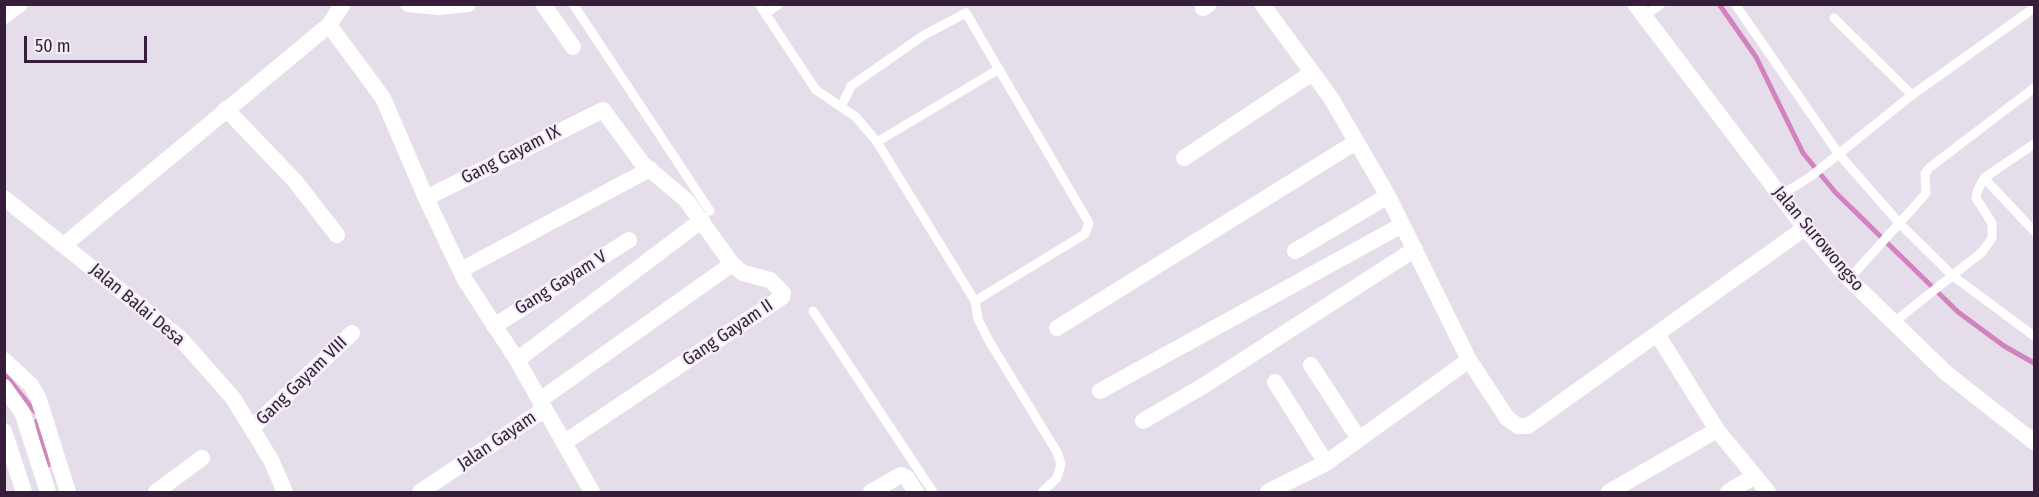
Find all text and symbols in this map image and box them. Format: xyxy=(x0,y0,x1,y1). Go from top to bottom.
scale bar xyxy=(27,24,150,62)
text: 50 m xyxy=(35,35,71,57)
street label: Gang Gayam IX xyxy=(458,121,564,189)
street label: Jalan Surowongso xyxy=(1768,182,1868,296)
street label: Gang Gayam V xyxy=(511,246,611,320)
street label: Jalan Balai Desa xyxy=(85,259,189,351)
street label: Gang Gayam II xyxy=(679,295,777,371)
street label: Gang Gayam VIII xyxy=(252,332,352,430)
street label: Jalan Gayam xyxy=(454,407,540,475)

